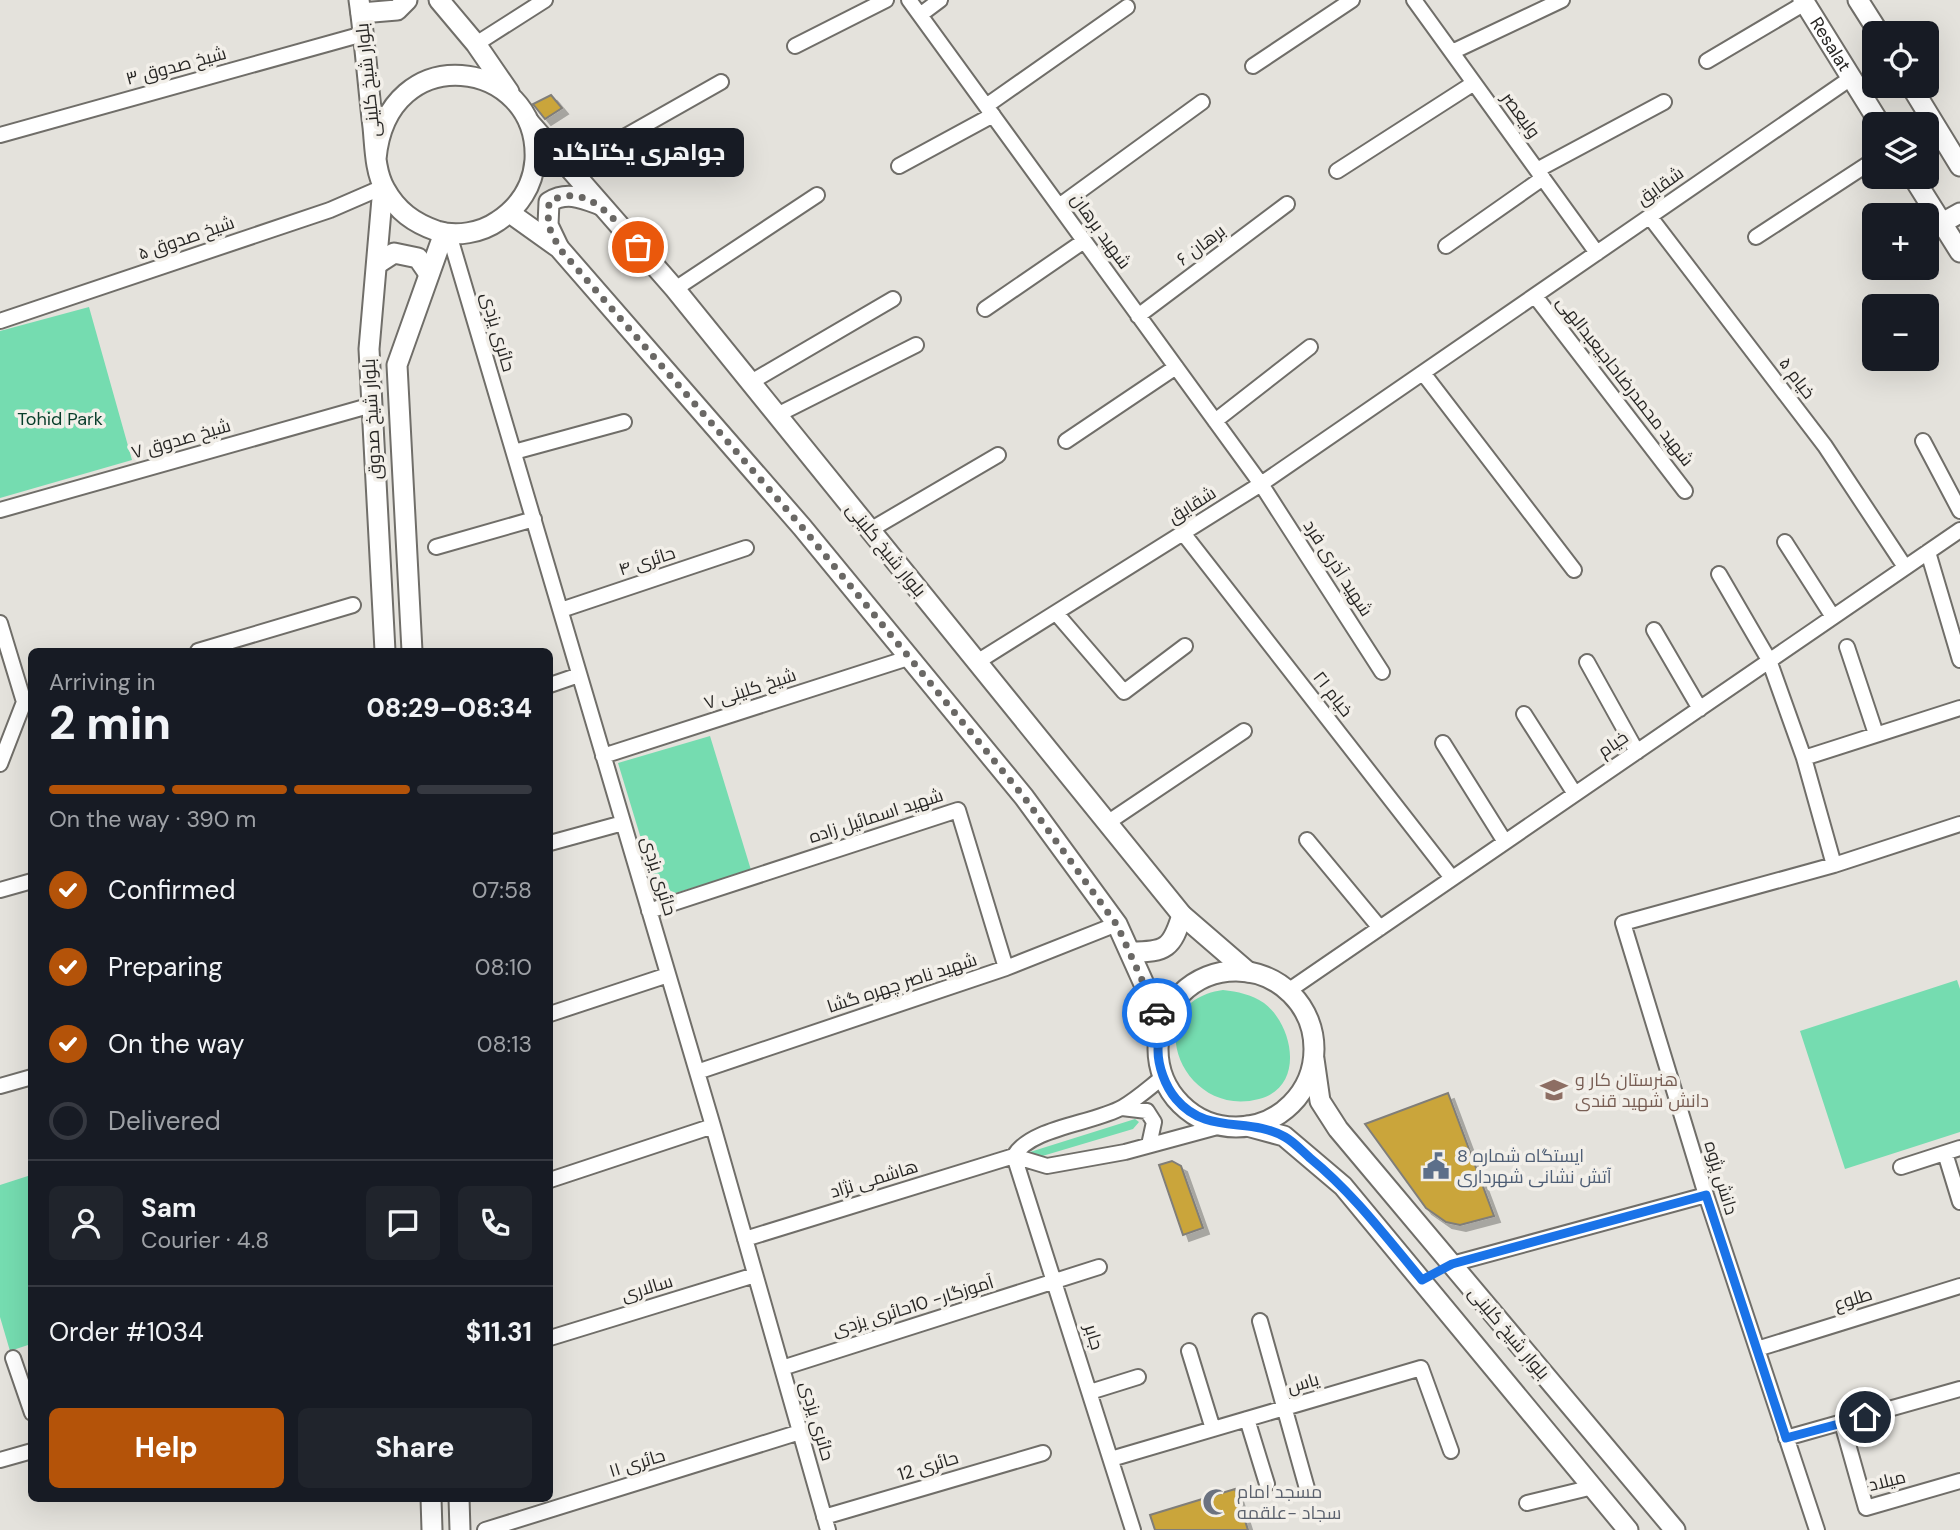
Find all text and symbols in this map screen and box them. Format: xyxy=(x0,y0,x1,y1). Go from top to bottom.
street label: Resalat xyxy=(1804,12,1856,76)
map controls xyxy=(1862,21,1939,371)
button: locate xyxy=(1862,21,1939,98)
street label: بلوار شیخ کلینی xyxy=(350,22,386,138)
street label: شیخ صدوق ۳ xyxy=(123,41,229,91)
street label: ولیعصر xyxy=(1496,86,1546,143)
button: layers xyxy=(1862,112,1939,189)
callout: جواهری یکتاگلد xyxy=(533,128,743,177)
text: جواهری یکتاگلد xyxy=(552,137,726,167)
street label: شقایق xyxy=(1632,161,1688,211)
street label: شهید برهان xyxy=(1065,188,1137,274)
button: + xyxy=(1862,203,1939,280)
street label: شیخ صدوق ۵ xyxy=(135,210,237,266)
pin xyxy=(608,217,668,277)
street label: برهان ۶ xyxy=(1172,219,1230,271)
icon: bag xyxy=(619,228,657,266)
street label: حائری یزدی xyxy=(475,290,521,374)
street label: شهید محمدرضاحاجیعبدالهی xyxy=(1551,291,1699,471)
button: − xyxy=(1862,294,1939,371)
street label: خیام ۵ xyxy=(1773,352,1821,404)
street label: بلوار شیخ صدوق xyxy=(357,358,387,480)
park label: Tohid Park xyxy=(17,407,103,431)
street label: شیخ صدوق ۷ xyxy=(129,413,233,465)
street label: شقایق xyxy=(1163,481,1221,529)
street label: بلوار شیخ کلینی xyxy=(841,498,931,602)
street label: شهید آذری فرد xyxy=(1298,515,1378,621)
street label: حائری ۴ xyxy=(616,541,678,581)
street label: شیخ کلینی ۷ xyxy=(701,663,799,715)
street label: خیام ۲۱ xyxy=(1308,666,1358,722)
text: Arriving in xyxy=(49,667,155,697)
text: 08:29–08:34 xyxy=(366,691,532,725)
text: 2 min xyxy=(49,693,171,753)
street label: خیام xyxy=(1593,725,1633,763)
street label: شهید اسمائیل زاده xyxy=(806,783,946,849)
text: On the way · 390 m xyxy=(49,804,256,834)
street label: حائری یزدی xyxy=(636,834,682,918)
icon: check xyxy=(49,871,87,909)
text: Confirmed xyxy=(108,873,235,907)
text: 07:58 xyxy=(472,875,532,905)
street label: شهید ناصر چهره گشا xyxy=(824,947,980,1019)
icon: check xyxy=(49,948,87,986)
text: Preparing xyxy=(108,950,223,984)
text: 08:10 xyxy=(475,952,532,982)
courier xyxy=(1122,978,1192,1048)
icon: car xyxy=(1138,994,1176,1032)
icon: check xyxy=(49,1025,87,1063)
text: On the way xyxy=(108,1027,244,1061)
text: 08:13 xyxy=(477,1029,532,1059)
place label: هنرستان کار و دانش شهید قندی xyxy=(1575,1068,1709,1113)
school or university icon: هنرستان کار و دانش شهید قندی xyxy=(1539,1075,1569,1105)
text: Delivered xyxy=(108,1104,221,1138)
street label: دانش پژوه xyxy=(1698,1138,1744,1218)
place label: ایستگاه شماره 8 آتش نشانی شهرداری xyxy=(1457,1144,1612,1189)
public building icon: ایستگاه شماره 8 آتش نشانی شهرداری xyxy=(1421,1151,1451,1181)
street label: هاشمی نژاد xyxy=(827,1154,921,1204)
button: person xyxy=(49,1186,123,1260)
button: chat xyxy=(366,1186,440,1260)
button: phone xyxy=(458,1186,532,1260)
text: Sam xyxy=(141,1191,196,1225)
text: Courier · 4.8 xyxy=(141,1225,269,1255)
street label: سالاری xyxy=(618,1269,676,1307)
street label: آموزگار- 10حائری یزدی xyxy=(829,1270,997,1342)
street label: بلوار شیخ کلینی xyxy=(1463,1281,1555,1385)
street label: طلوع xyxy=(1831,1282,1875,1316)
text: Order #1034 xyxy=(49,1315,204,1349)
text: $11.31 xyxy=(466,1315,532,1349)
street label: جابر xyxy=(1079,1320,1109,1353)
street label: یاس xyxy=(1284,1367,1322,1399)
street label: حائری یزدی xyxy=(794,1379,840,1463)
pin xyxy=(1835,1387,1895,1447)
icon: home xyxy=(1846,1398,1884,1436)
button: Help xyxy=(49,1408,284,1488)
button: Share xyxy=(298,1408,532,1488)
street label: حائری ۱۱ xyxy=(606,1443,668,1483)
street label: حائری 12 xyxy=(895,1445,961,1487)
street label: میلاد xyxy=(1866,1465,1908,1497)
place label: مسجد امام سجاد -علقمه xyxy=(1237,1480,1342,1525)
mosque icon: مسجد امام سجاد -علقمه xyxy=(1201,1487,1231,1517)

